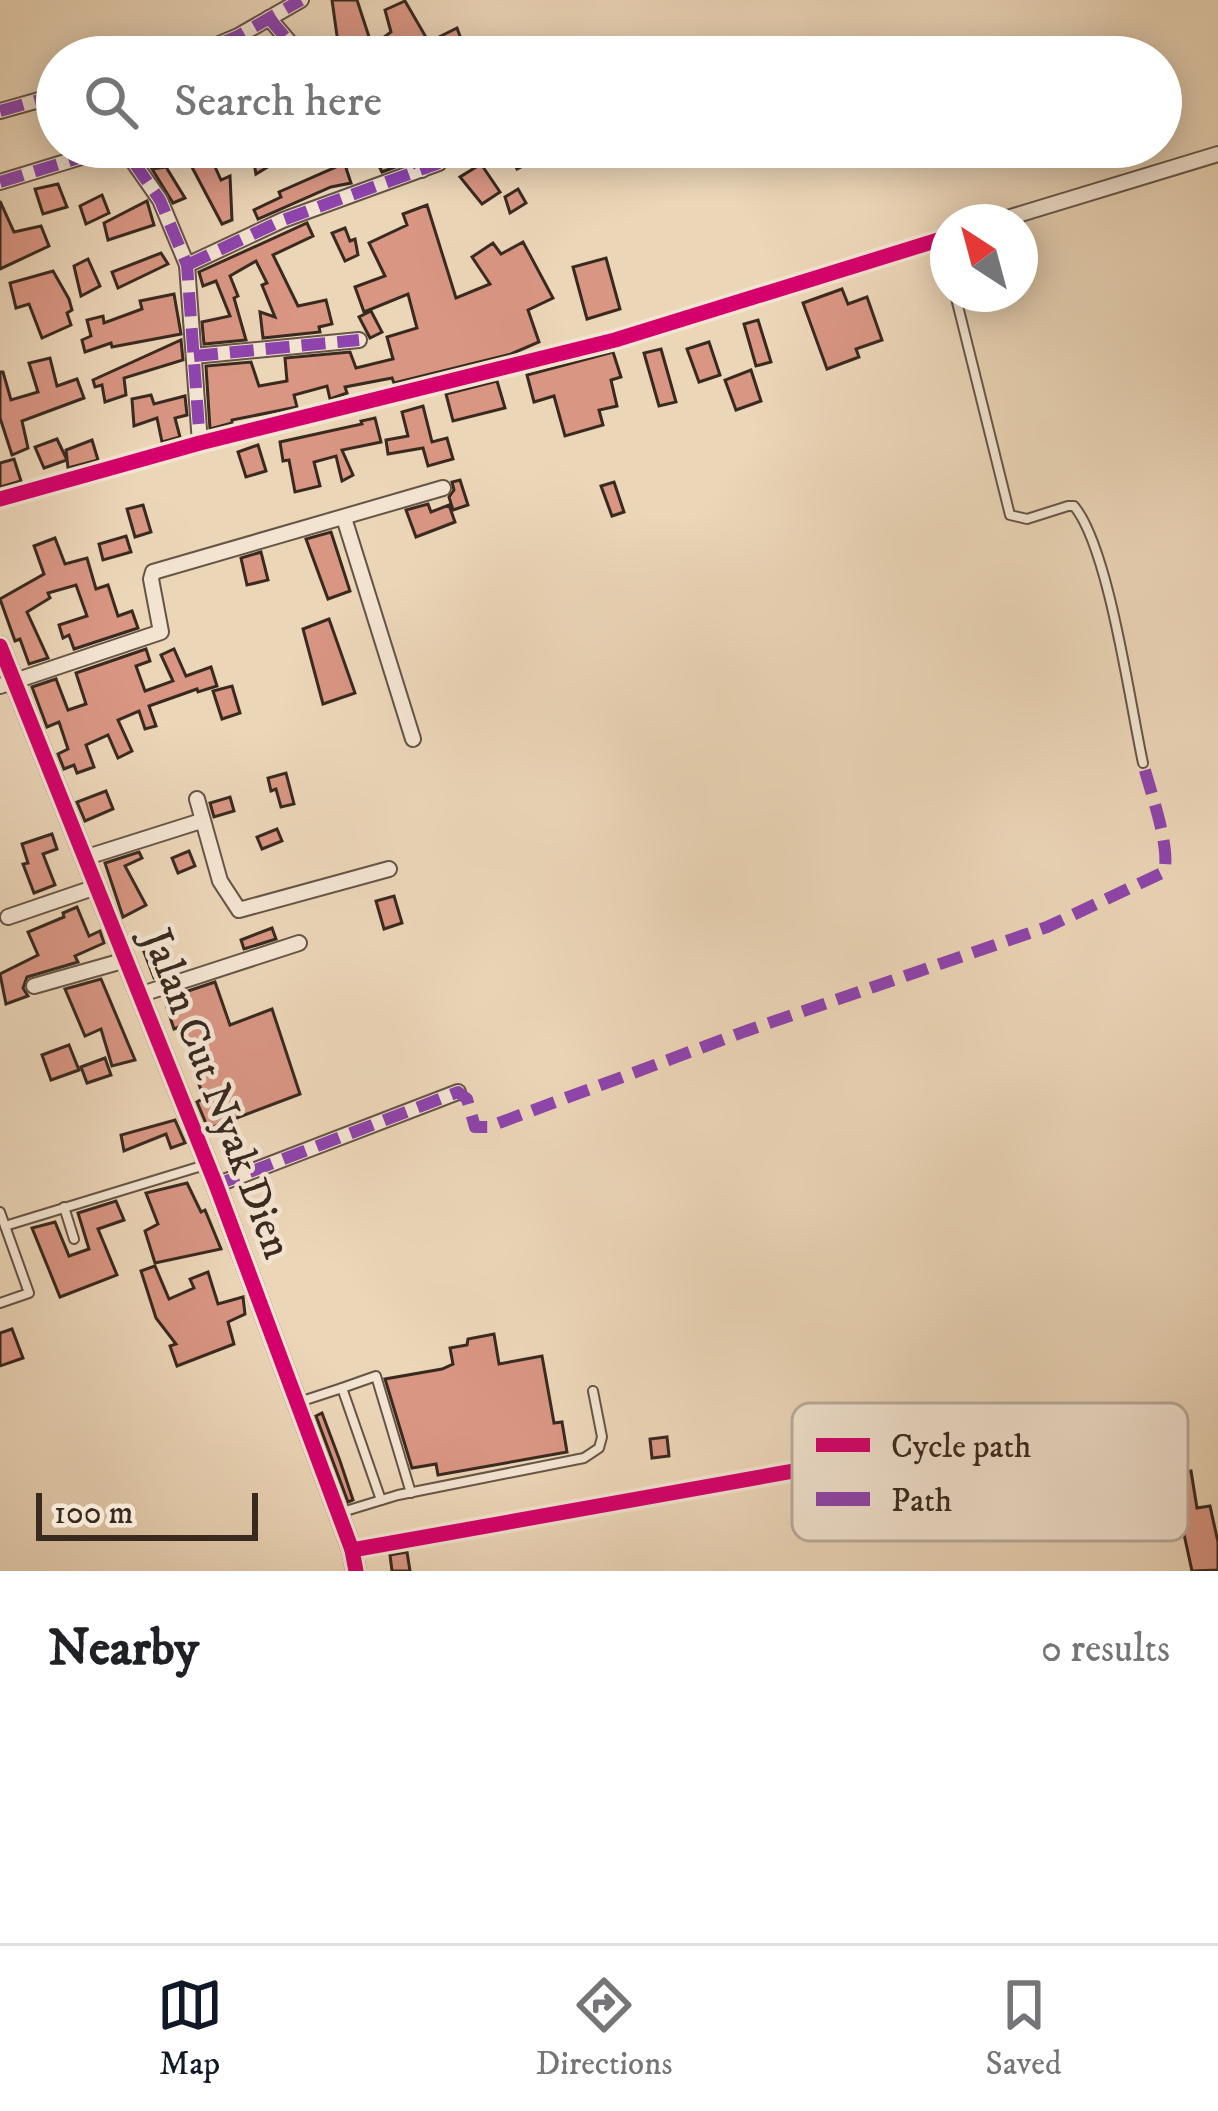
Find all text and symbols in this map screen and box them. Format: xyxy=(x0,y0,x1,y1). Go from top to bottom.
search box xyxy=(36,36,1182,168)
icon: search xyxy=(78,69,144,135)
text: Search here xyxy=(174,74,382,130)
north arrow xyxy=(930,204,1038,312)
street label: Jalan Cut Nyak Dien xyxy=(128,918,303,1266)
legend xyxy=(792,1403,1188,1541)
text: Cycle path xyxy=(891,1427,1031,1468)
text: Path xyxy=(891,1481,952,1522)
scale bar xyxy=(36,1487,258,1540)
text: 100 m xyxy=(54,1493,133,1534)
text: Nearby xyxy=(48,1617,199,1681)
text: 0 results xyxy=(1041,1625,1170,1674)
tab: Map xyxy=(157,1972,223,2085)
tab: Directions xyxy=(536,1972,672,2085)
tab: Saved xyxy=(986,1972,1061,2085)

